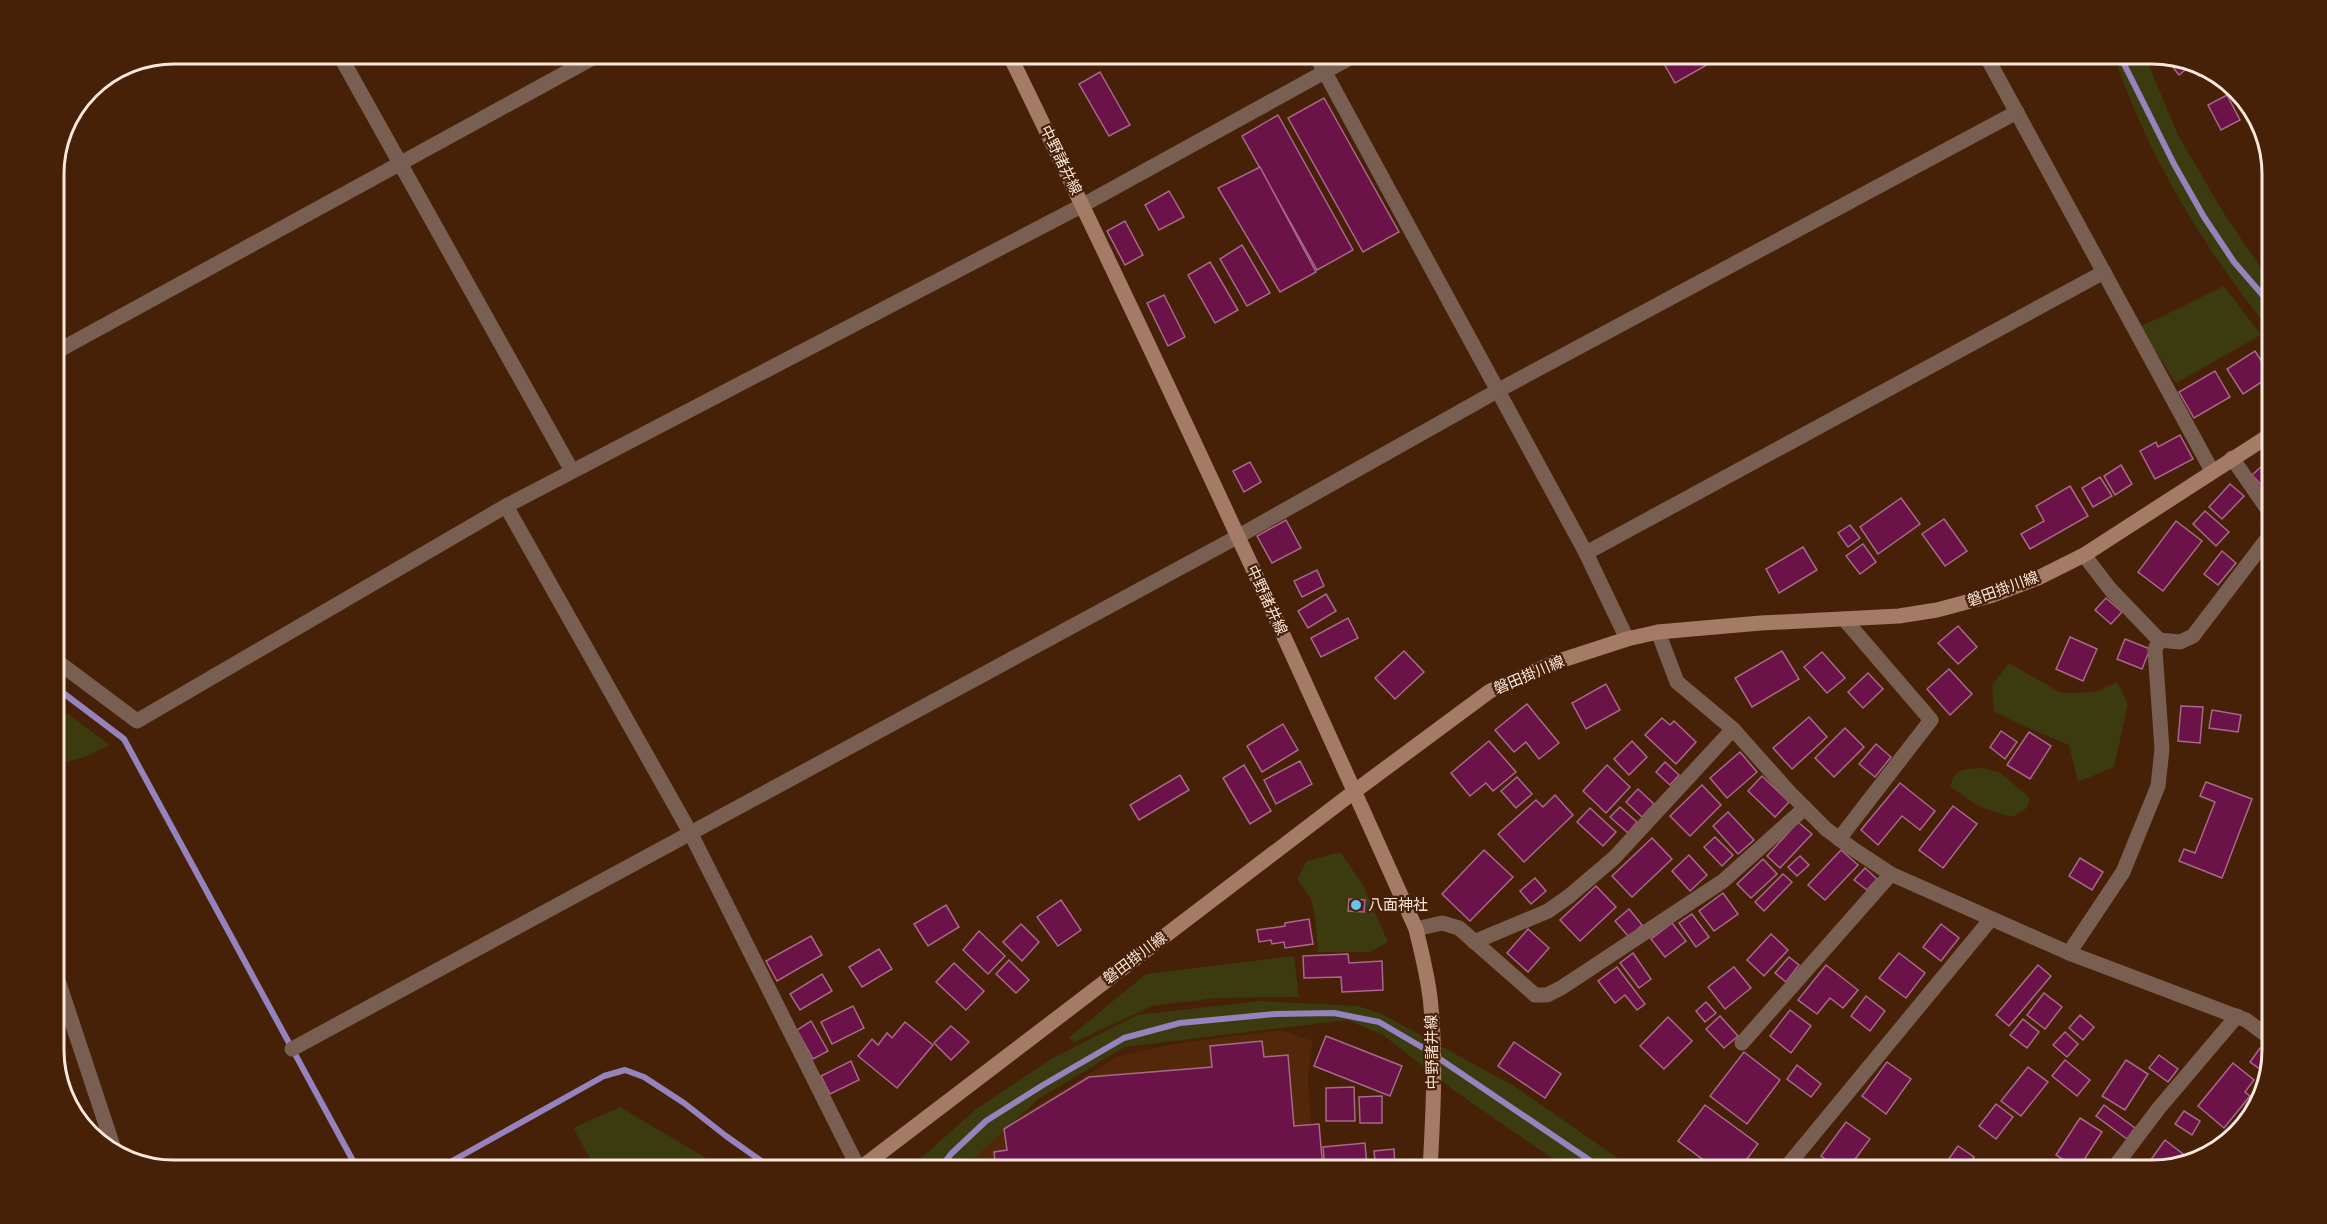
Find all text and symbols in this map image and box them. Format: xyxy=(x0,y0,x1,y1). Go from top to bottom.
street label: 中野諸井線 xyxy=(1036,121,1087,198)
street label: 中野諸井線 xyxy=(1243,561,1293,638)
street label: 磐田掛川線 xyxy=(1964,566,2041,610)
street label: 磐田掛川線 xyxy=(1490,650,1567,698)
place label: 八面神社 xyxy=(1368,894,1428,914)
marker: 八面神社 xyxy=(1349,898,1363,912)
street label: 磐田掛川線 xyxy=(1098,927,1170,988)
street label: 中野諸井線 xyxy=(1420,1014,1442,1090)

